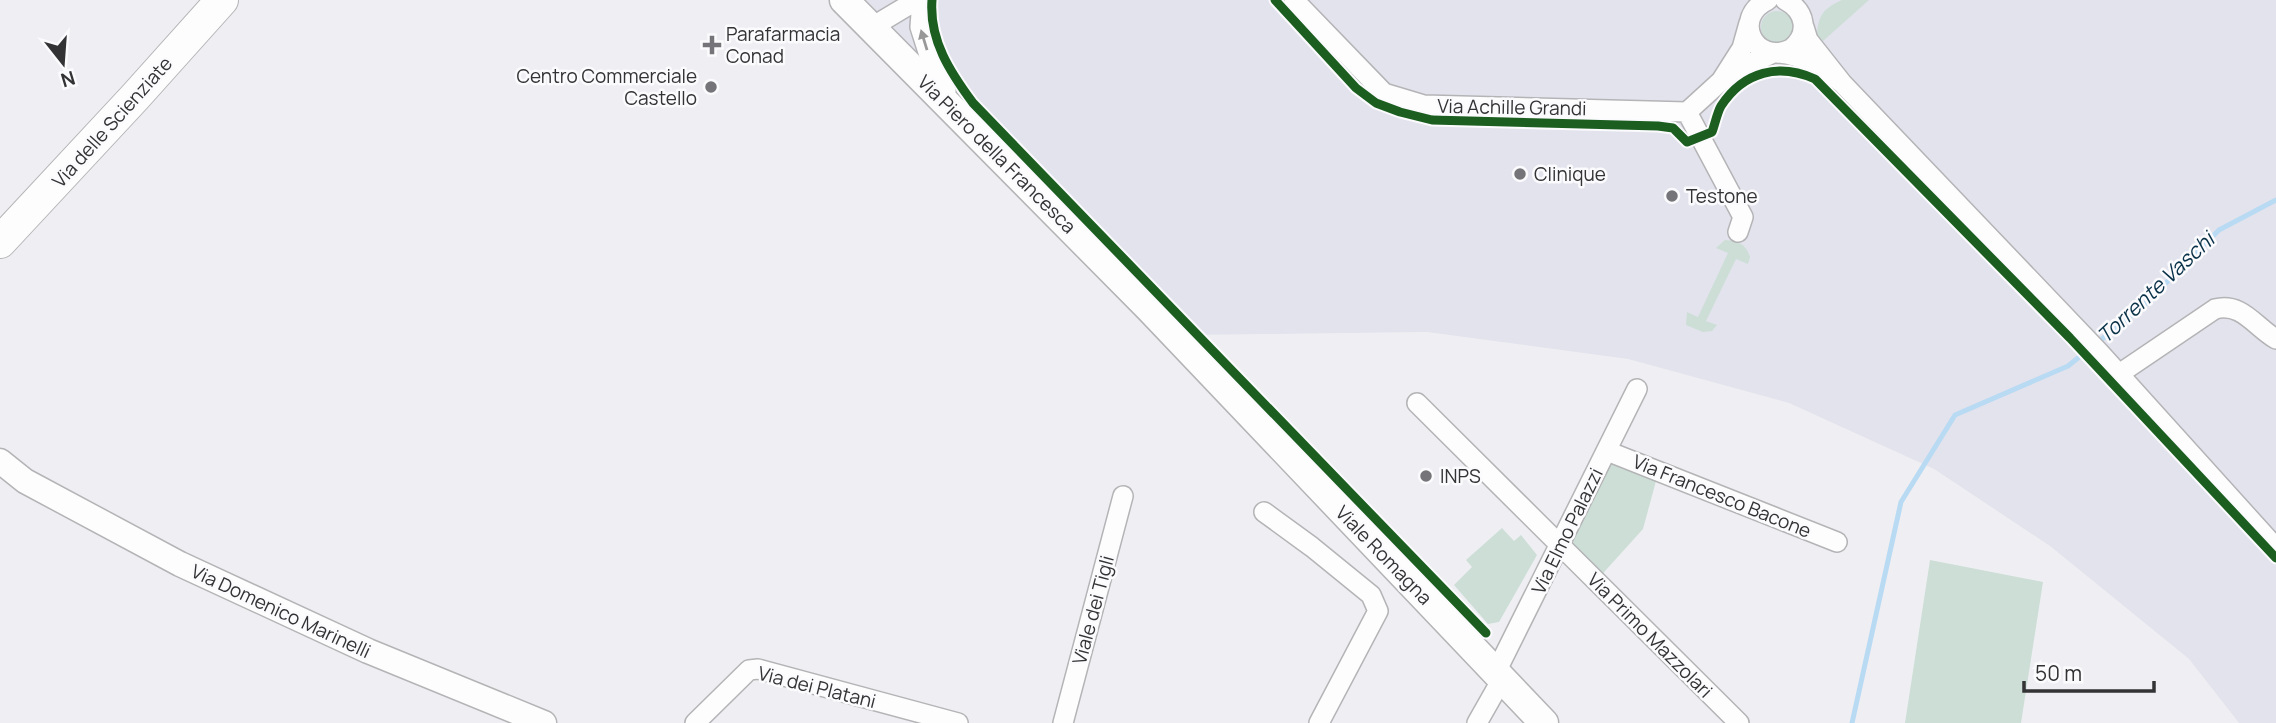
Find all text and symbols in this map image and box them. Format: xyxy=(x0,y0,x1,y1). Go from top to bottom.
place label: Parafarmacia Conad xyxy=(726,21,840,69)
north arrow xyxy=(28,28,98,98)
one-way arrow xyxy=(918,29,929,50)
marker: Parafarmacia Conad xyxy=(704,37,720,53)
street label: Via delle Scienziate xyxy=(46,51,178,193)
place label: Centro Commerciale Castello xyxy=(516,63,697,111)
text: N xyxy=(58,65,78,94)
street label: Via Piero della Francesca xyxy=(912,69,1082,239)
marker: Centro Commerciale Castello xyxy=(703,79,719,95)
street label: Via Achille Grandi xyxy=(1437,93,1587,121)
place label: Clinique xyxy=(1534,161,1606,187)
marker: Clinique xyxy=(1512,166,1528,182)
place label: Testone xyxy=(1686,183,1758,209)
marker: Testone xyxy=(1664,188,1680,204)
water label: Torrente Vaschi xyxy=(2091,224,2222,349)
street label: Via Francesco Bacone xyxy=(1629,448,1815,544)
place label: INPS xyxy=(1440,463,1481,489)
street label: Via Elmo Palazzi xyxy=(1525,464,1609,598)
marker: INPS xyxy=(1418,468,1434,484)
street label: Viale Romagna xyxy=(1330,500,1438,610)
street label: Viale dei Tigli xyxy=(1066,553,1120,667)
street label: Via Domenico Marinelli xyxy=(187,558,375,664)
street label: Via Primo Mazzolari xyxy=(1582,567,1718,703)
scale bar xyxy=(2024,650,2154,694)
text: 50 m xyxy=(2035,659,2082,687)
street label: Via dei Platani xyxy=(755,660,879,714)

